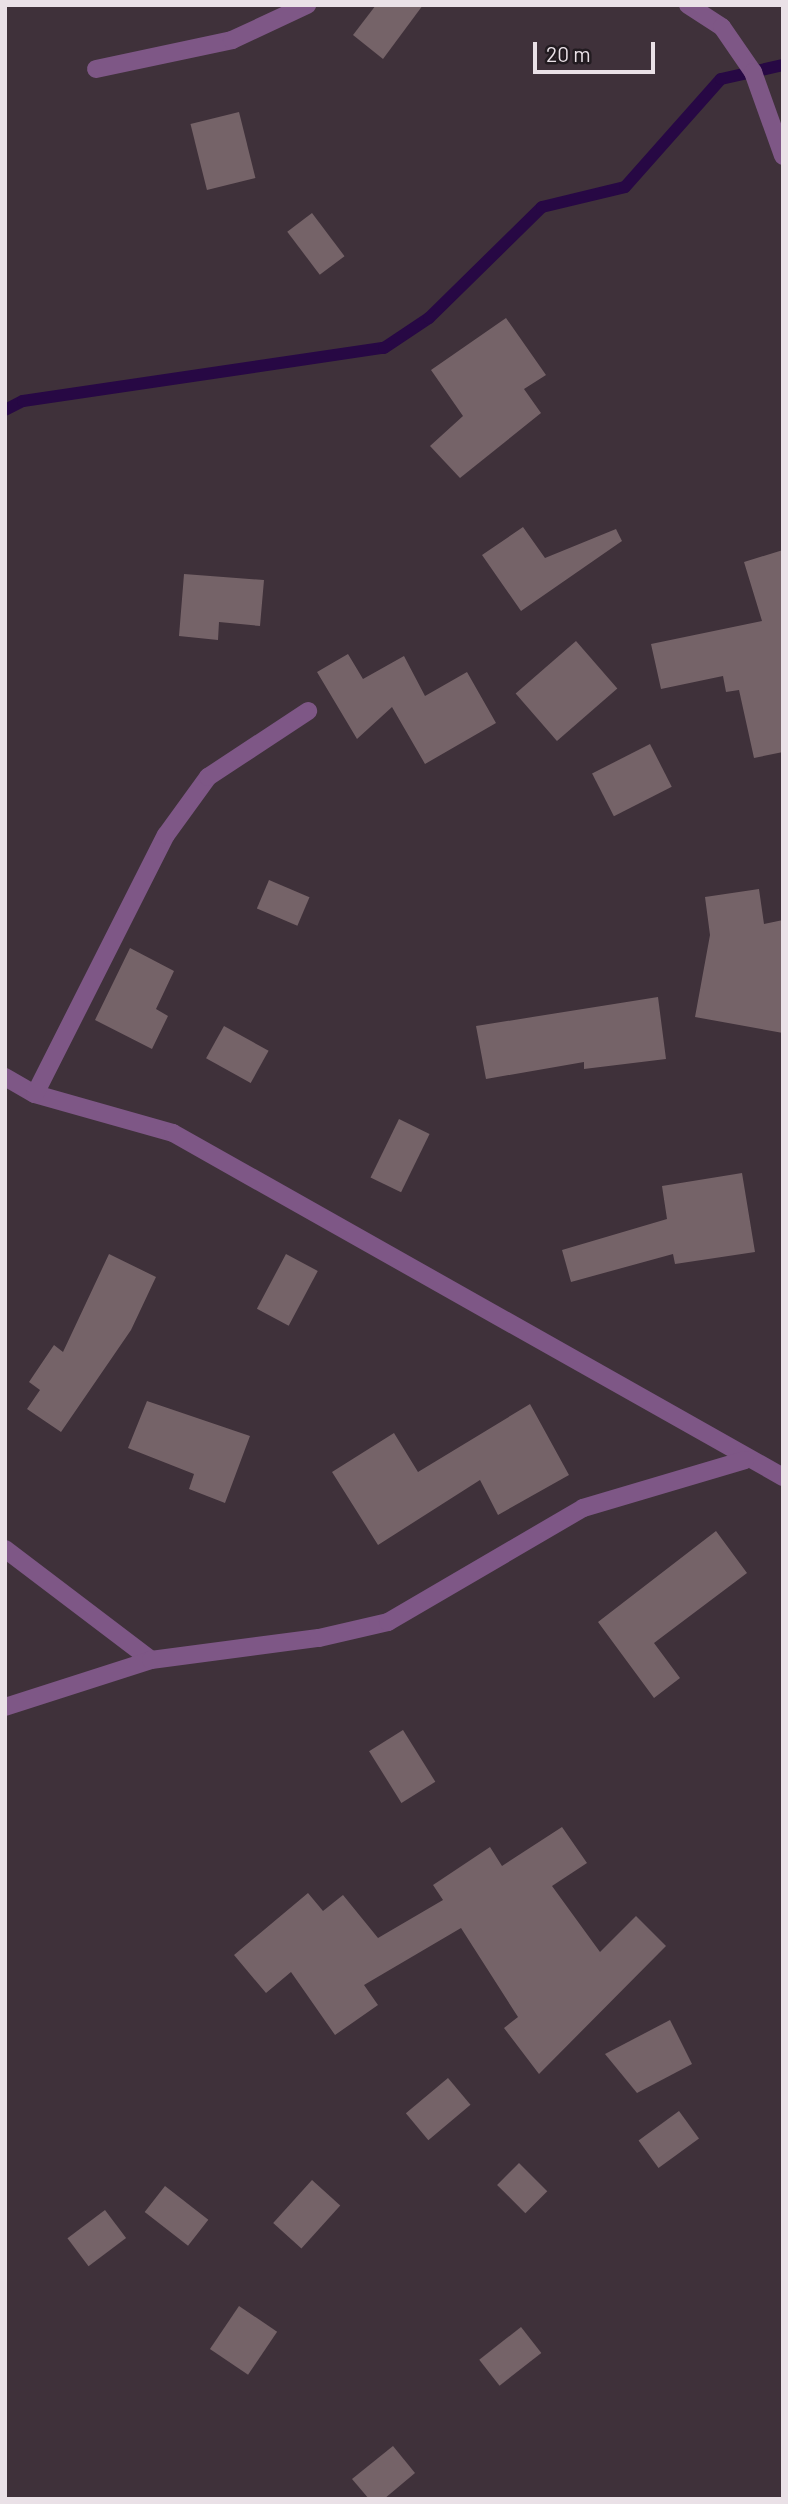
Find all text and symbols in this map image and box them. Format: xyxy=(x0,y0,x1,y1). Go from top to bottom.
scale bar xyxy=(536,28,658,72)
text: 20 m xyxy=(546,41,591,66)

